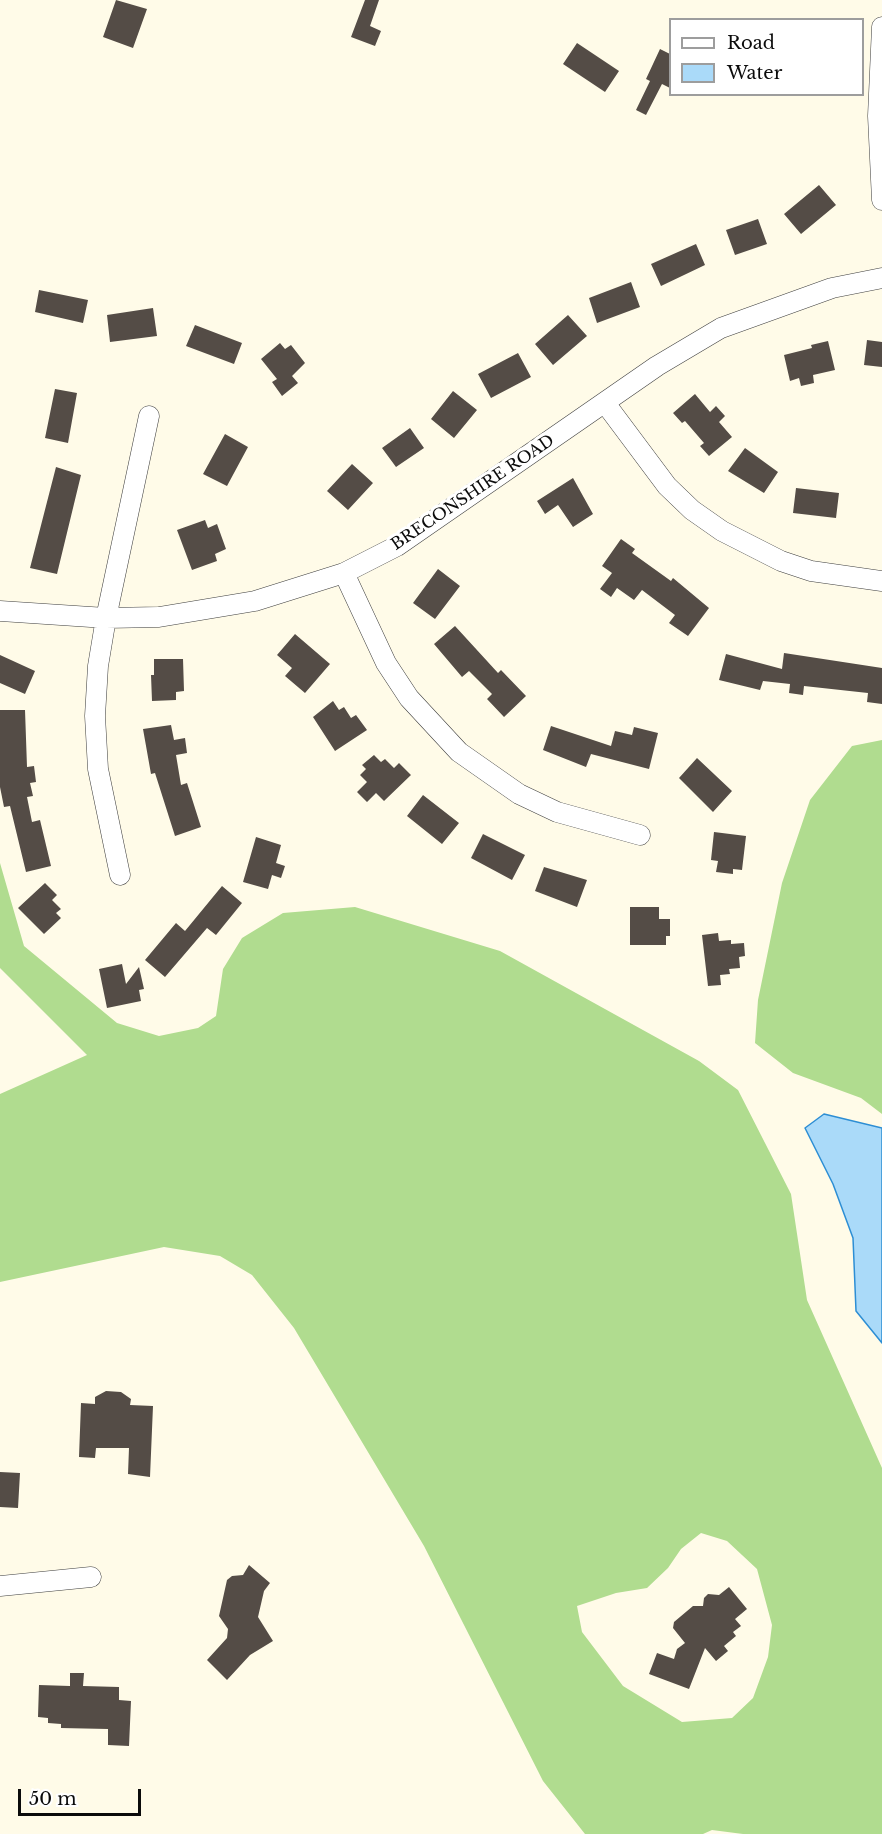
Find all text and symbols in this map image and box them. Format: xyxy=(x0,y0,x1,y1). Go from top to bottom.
legend xyxy=(669,18,864,96)
text: Road xyxy=(727,32,775,54)
text: Water xyxy=(727,62,782,84)
street label: BRECONSHIRE ROAD xyxy=(388,431,558,555)
scale bar xyxy=(21,1777,144,1815)
text: 50 m xyxy=(29,1788,77,1810)

